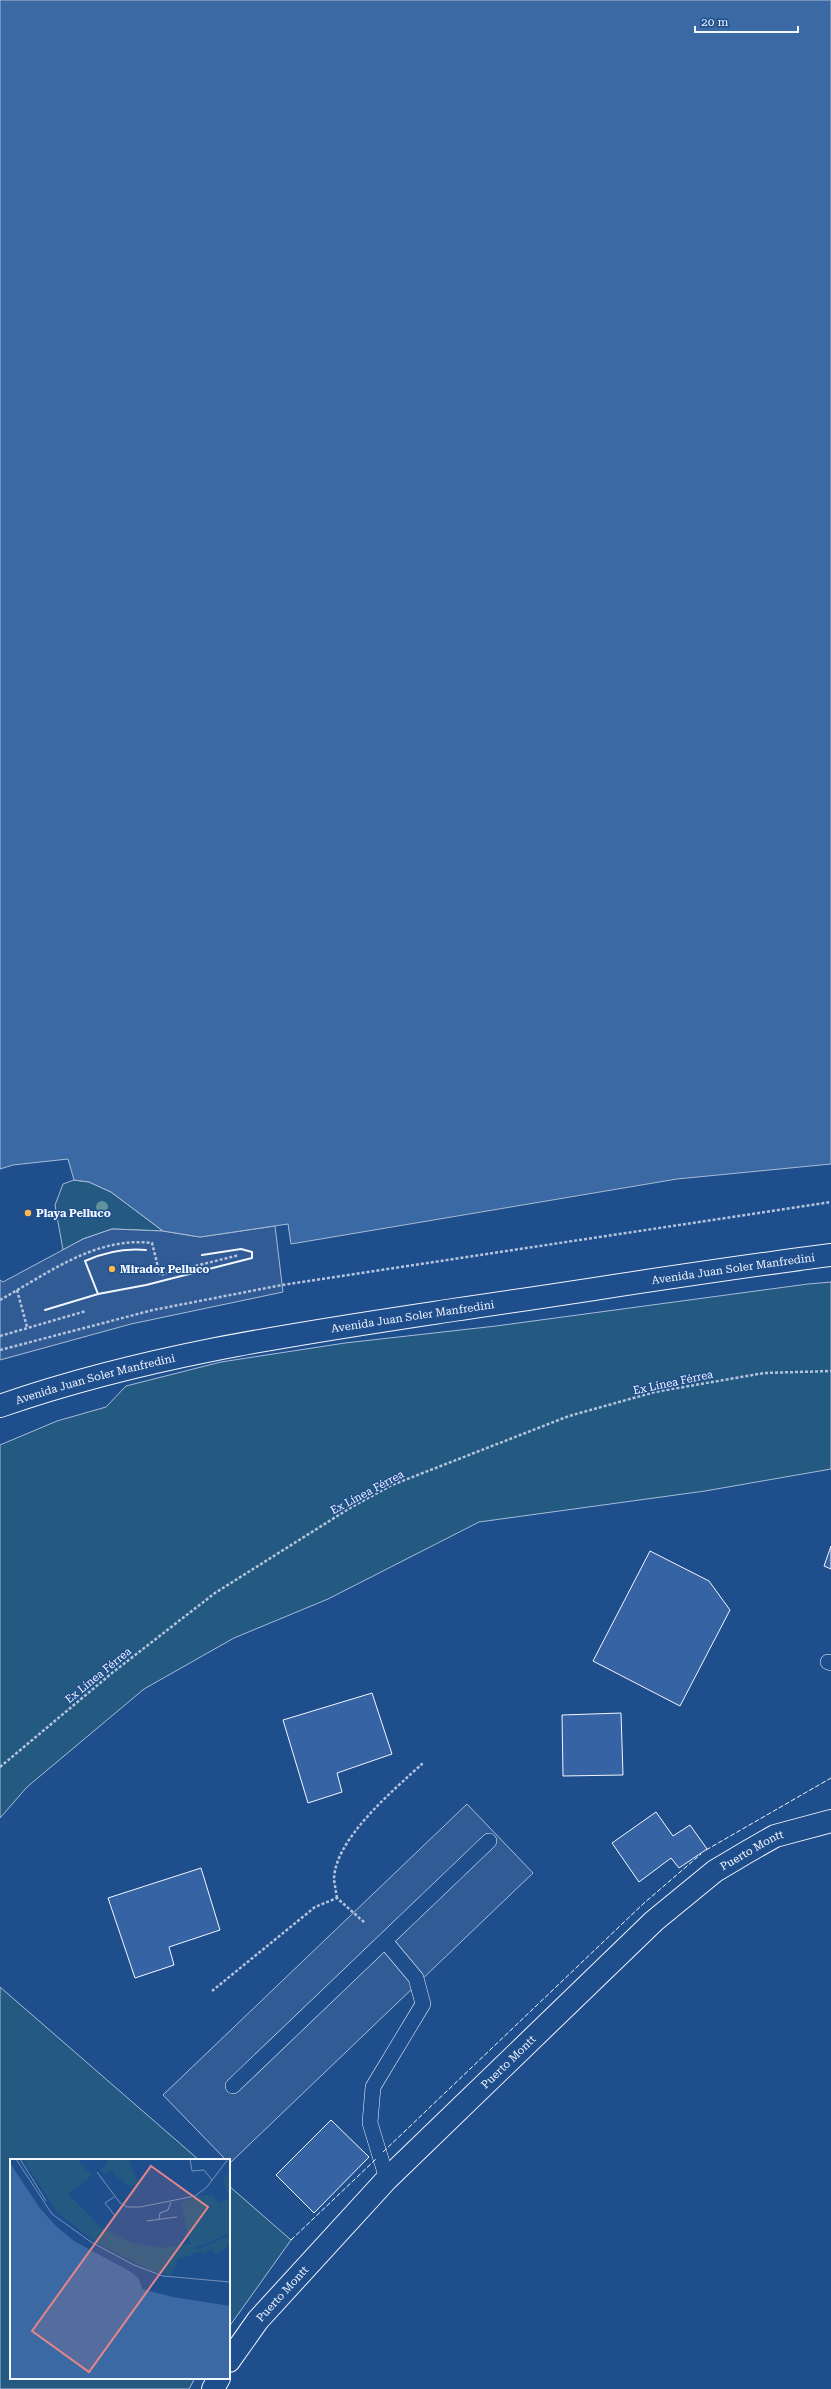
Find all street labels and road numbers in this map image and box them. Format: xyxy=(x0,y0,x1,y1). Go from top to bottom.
street label: Avenida Juan Soler Manfredini xyxy=(651,1251,816,1287)
street label: Avenida Juan Soler Manfredini xyxy=(330,1298,496,1336)
street label: Avenida Juan Soler Manfredini xyxy=(14,1352,177,1407)
street label: Ex Línea Férrea xyxy=(632,1368,714,1397)
street label: Ex Línea Férrea xyxy=(328,1468,406,1517)
street label: Ex Línea Férrea xyxy=(63,1645,134,1706)
street label: Puerto Montt xyxy=(718,1828,785,1873)
street label: Puerto Montt xyxy=(479,2033,539,2091)
street label: Puerto Montt xyxy=(254,2263,311,2325)

